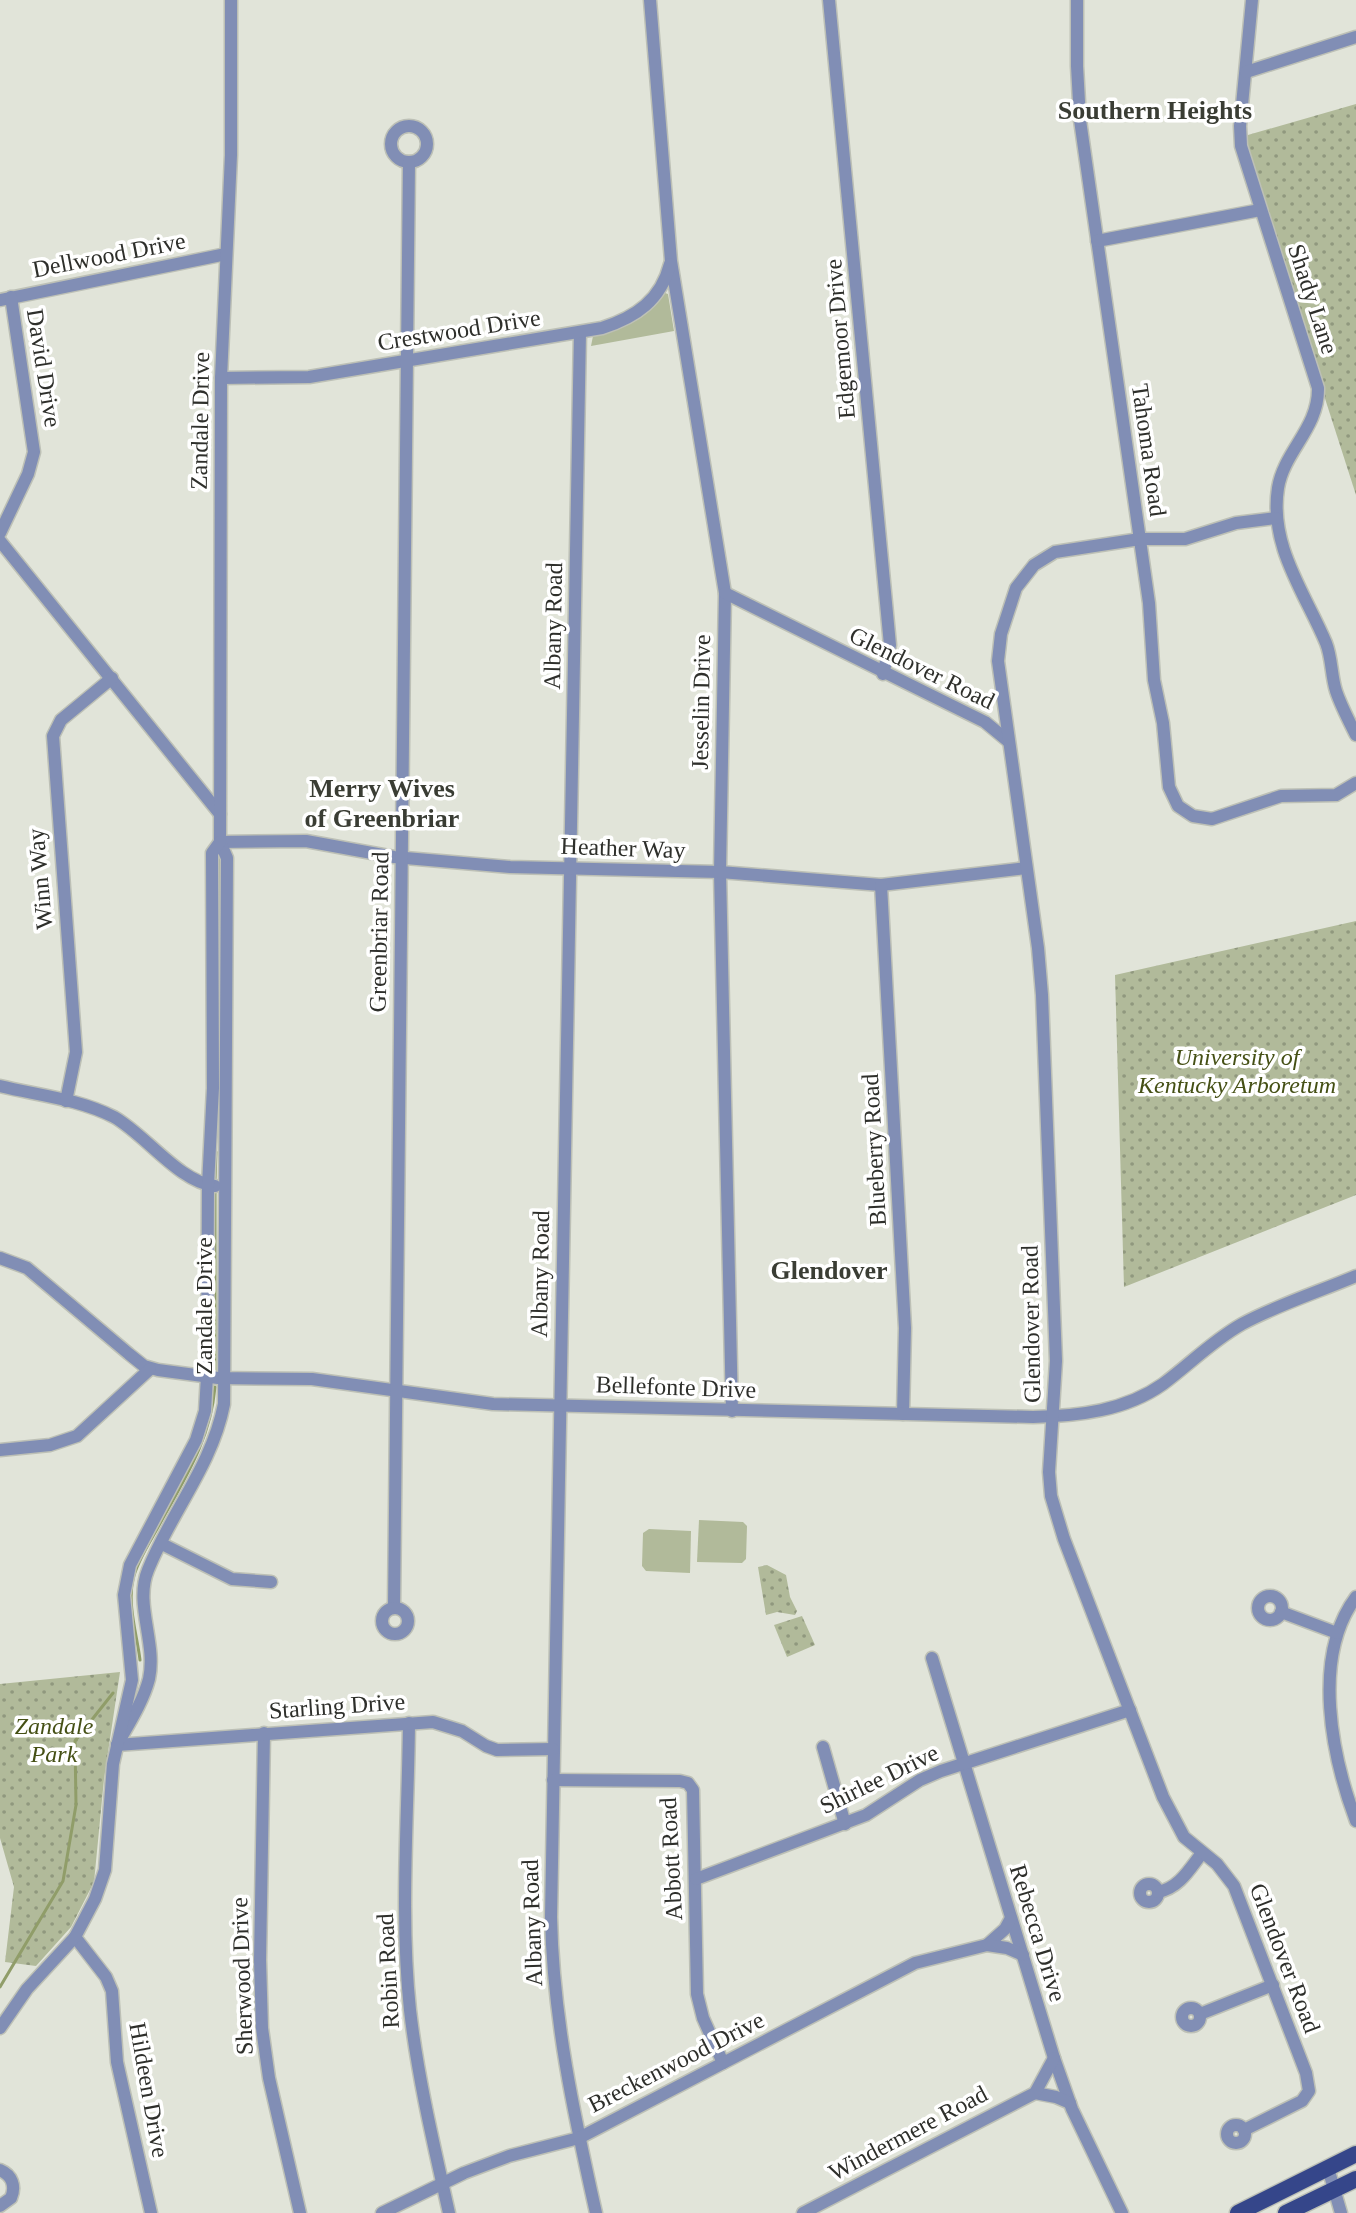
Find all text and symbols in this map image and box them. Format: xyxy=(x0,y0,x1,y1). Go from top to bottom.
district label: Southern Heights xyxy=(1058,96,1252,125)
street label: Dellwood Drive xyxy=(30,227,188,283)
street label: Shady Lane xyxy=(1283,241,1343,357)
street label: Edgemoor Drive xyxy=(820,258,860,420)
street label: Crestwood Drive xyxy=(376,304,542,356)
street label: David Drive xyxy=(22,307,66,429)
street label: Zandale Drive xyxy=(186,352,214,490)
street label: Tahoma Road xyxy=(1127,382,1171,518)
street label: Albany Road xyxy=(539,562,567,690)
street label: Glendover Road xyxy=(845,622,999,714)
street label: Jesselin Drive xyxy=(687,634,715,770)
district label: Merry Wives of Greenbriar xyxy=(305,774,459,833)
street label: Winn Way xyxy=(23,827,57,931)
street label: Heather Way xyxy=(560,833,686,863)
street label: Greenbriar Road xyxy=(365,851,393,1013)
park label: University of Kentucky Arboretum xyxy=(1137,1044,1336,1098)
street label: Blueberry Road xyxy=(857,1073,891,1227)
street label: Albany Road xyxy=(526,1210,554,1338)
street label: Zandale Drive xyxy=(191,1237,217,1375)
street label: Glendover Road xyxy=(1017,1245,1045,1403)
district label: Glendover xyxy=(771,1256,888,1285)
street label: Bellefonte Drive xyxy=(595,1371,757,1403)
street label: Starling Drive xyxy=(268,1688,406,1724)
park label: Zandale Park xyxy=(15,1713,94,1767)
street label: Shirlee Drive xyxy=(815,1739,943,1819)
street label: Abbott Road xyxy=(655,1797,687,1921)
street label: Albany Road xyxy=(517,1859,547,1987)
street label: Rebecca Drive xyxy=(1005,1861,1071,2005)
street label: Glendover Road xyxy=(1245,1880,1325,2036)
street label: Sherwood Drive xyxy=(226,1897,258,2055)
street label: Robin Road xyxy=(372,1913,404,2029)
street label: Breckenwood Drive xyxy=(584,2006,768,2118)
street label: Hildeen Drive xyxy=(124,2020,174,2160)
street label: Windermere Road xyxy=(824,2080,992,2186)

